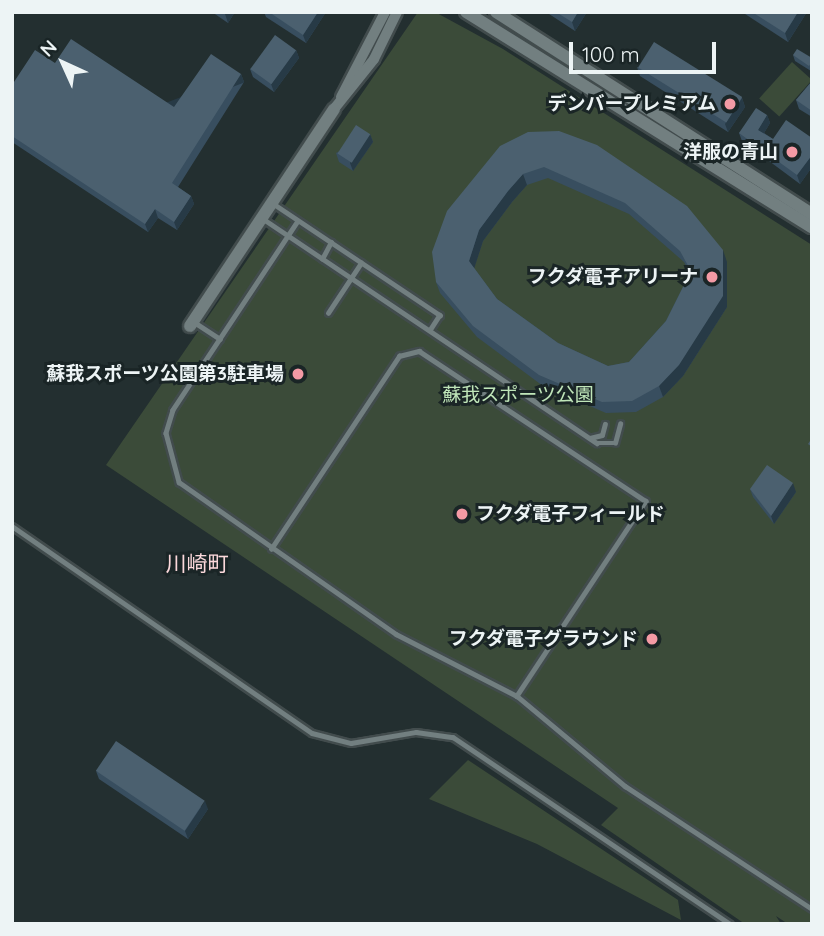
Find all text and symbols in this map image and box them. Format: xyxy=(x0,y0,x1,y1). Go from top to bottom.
north arrow xyxy=(28,28,98,98)
scale bar xyxy=(572,28,719,72)
text: N xyxy=(35,35,62,62)
text: 100 m xyxy=(582,41,640,67)
place label: デンバープレミアム xyxy=(545,93,716,115)
marker: デンバープレミアム xyxy=(722,96,738,112)
place label: 洋服の青山 xyxy=(683,141,778,163)
marker: 洋服の青山 xyxy=(784,144,800,160)
place label: フクダ電子アリーナ xyxy=(527,266,698,288)
marker: フクダ電子アリーナ xyxy=(704,269,720,285)
place label: 蘇我スポーツ公園第3駐車場 xyxy=(46,363,284,385)
marker: 蘇我スポーツ公園第3駐車場 xyxy=(290,366,306,382)
park label: 蘇我スポーツ公園 xyxy=(442,384,594,406)
place label: フクダ電子フィールド xyxy=(476,503,666,525)
marker: フクダ電子フィールド xyxy=(454,506,470,522)
district label: 川崎町 xyxy=(166,550,228,576)
place label: フクダ電子グラウンド xyxy=(448,628,638,650)
marker: フクダ電子グラウンド xyxy=(644,631,660,647)

